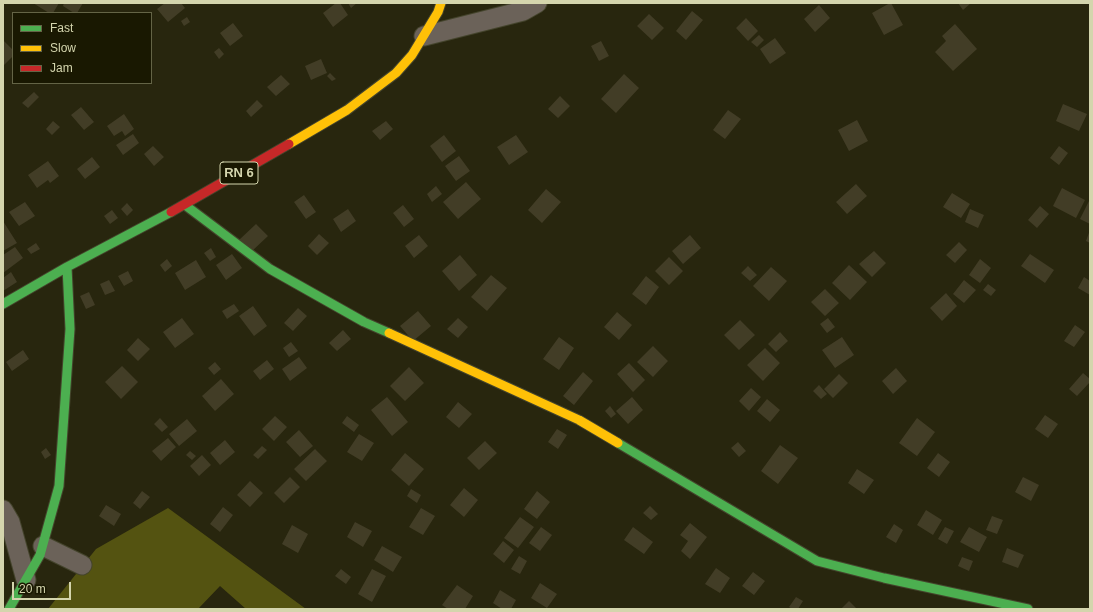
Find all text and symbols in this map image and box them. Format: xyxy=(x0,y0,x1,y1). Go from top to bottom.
legend xyxy=(12,12,152,84)
text: Fast xyxy=(50,21,73,35)
text: Slow xyxy=(50,41,76,55)
text: Jam xyxy=(50,61,73,75)
road number: RN 6 xyxy=(220,162,258,184)
scale bar xyxy=(14,574,73,600)
text: 20 m xyxy=(19,582,46,596)

